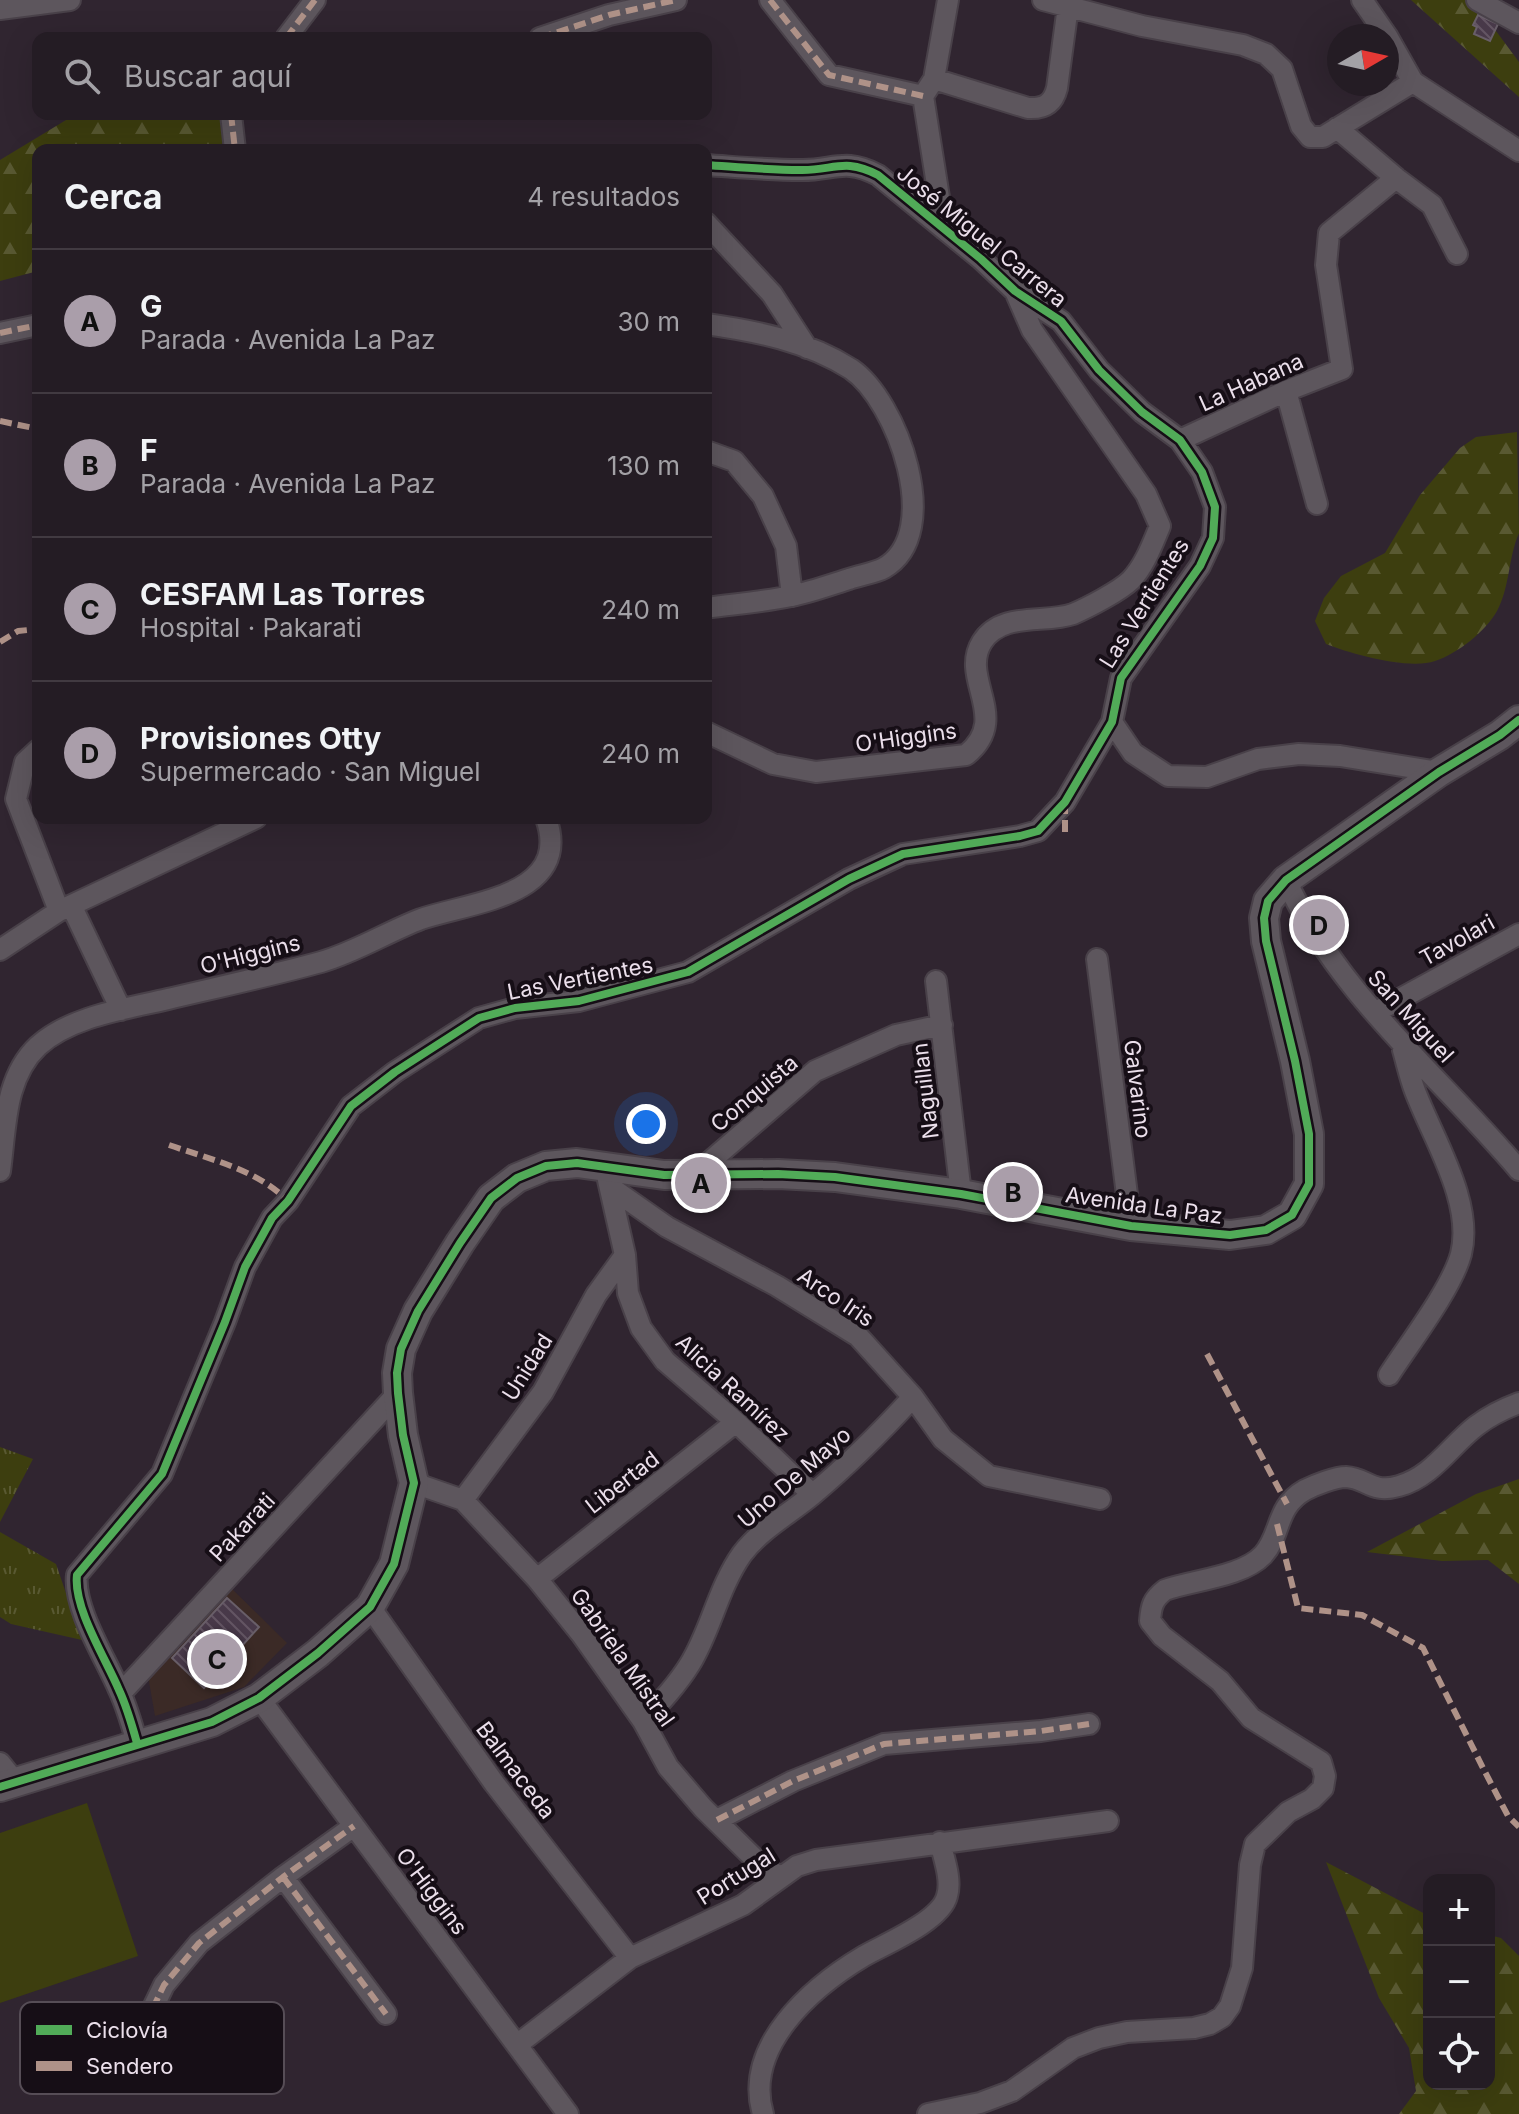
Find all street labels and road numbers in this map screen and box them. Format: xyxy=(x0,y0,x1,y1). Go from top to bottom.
street label: José Miguel Carrera xyxy=(892,160,1072,312)
street label: La Habana xyxy=(1195,348,1307,416)
street label: Las Vertientes xyxy=(1094,533,1194,673)
street label: O'Higgins xyxy=(854,717,958,757)
street label: Tavolari xyxy=(1415,909,1499,971)
street label: O'Higgins xyxy=(197,929,303,979)
street label: Las Vertientes xyxy=(505,951,655,1005)
street label: San Miguel xyxy=(1363,964,1459,1068)
street label: Galvarino xyxy=(1119,1038,1157,1140)
street label: Naguillan xyxy=(906,1041,944,1141)
street label: Conquista xyxy=(705,1049,803,1137)
street label: Avenida La Paz xyxy=(1064,1181,1224,1229)
street label: Arco Iris xyxy=(793,1262,879,1332)
street label: Unidad xyxy=(496,1329,558,1405)
street label: Alicia Ramírez xyxy=(671,1329,795,1447)
street label: Uno De Mayo xyxy=(732,1421,856,1533)
street label: Libertad xyxy=(580,1445,664,1519)
street label: Pakarati xyxy=(204,1487,280,1567)
street label: Gabriela Mistral xyxy=(566,1583,680,1731)
street label: Balmaceda xyxy=(471,1716,561,1824)
street label: O'Higgins xyxy=(391,1842,473,1940)
street label: Portugal xyxy=(692,1842,780,1910)

